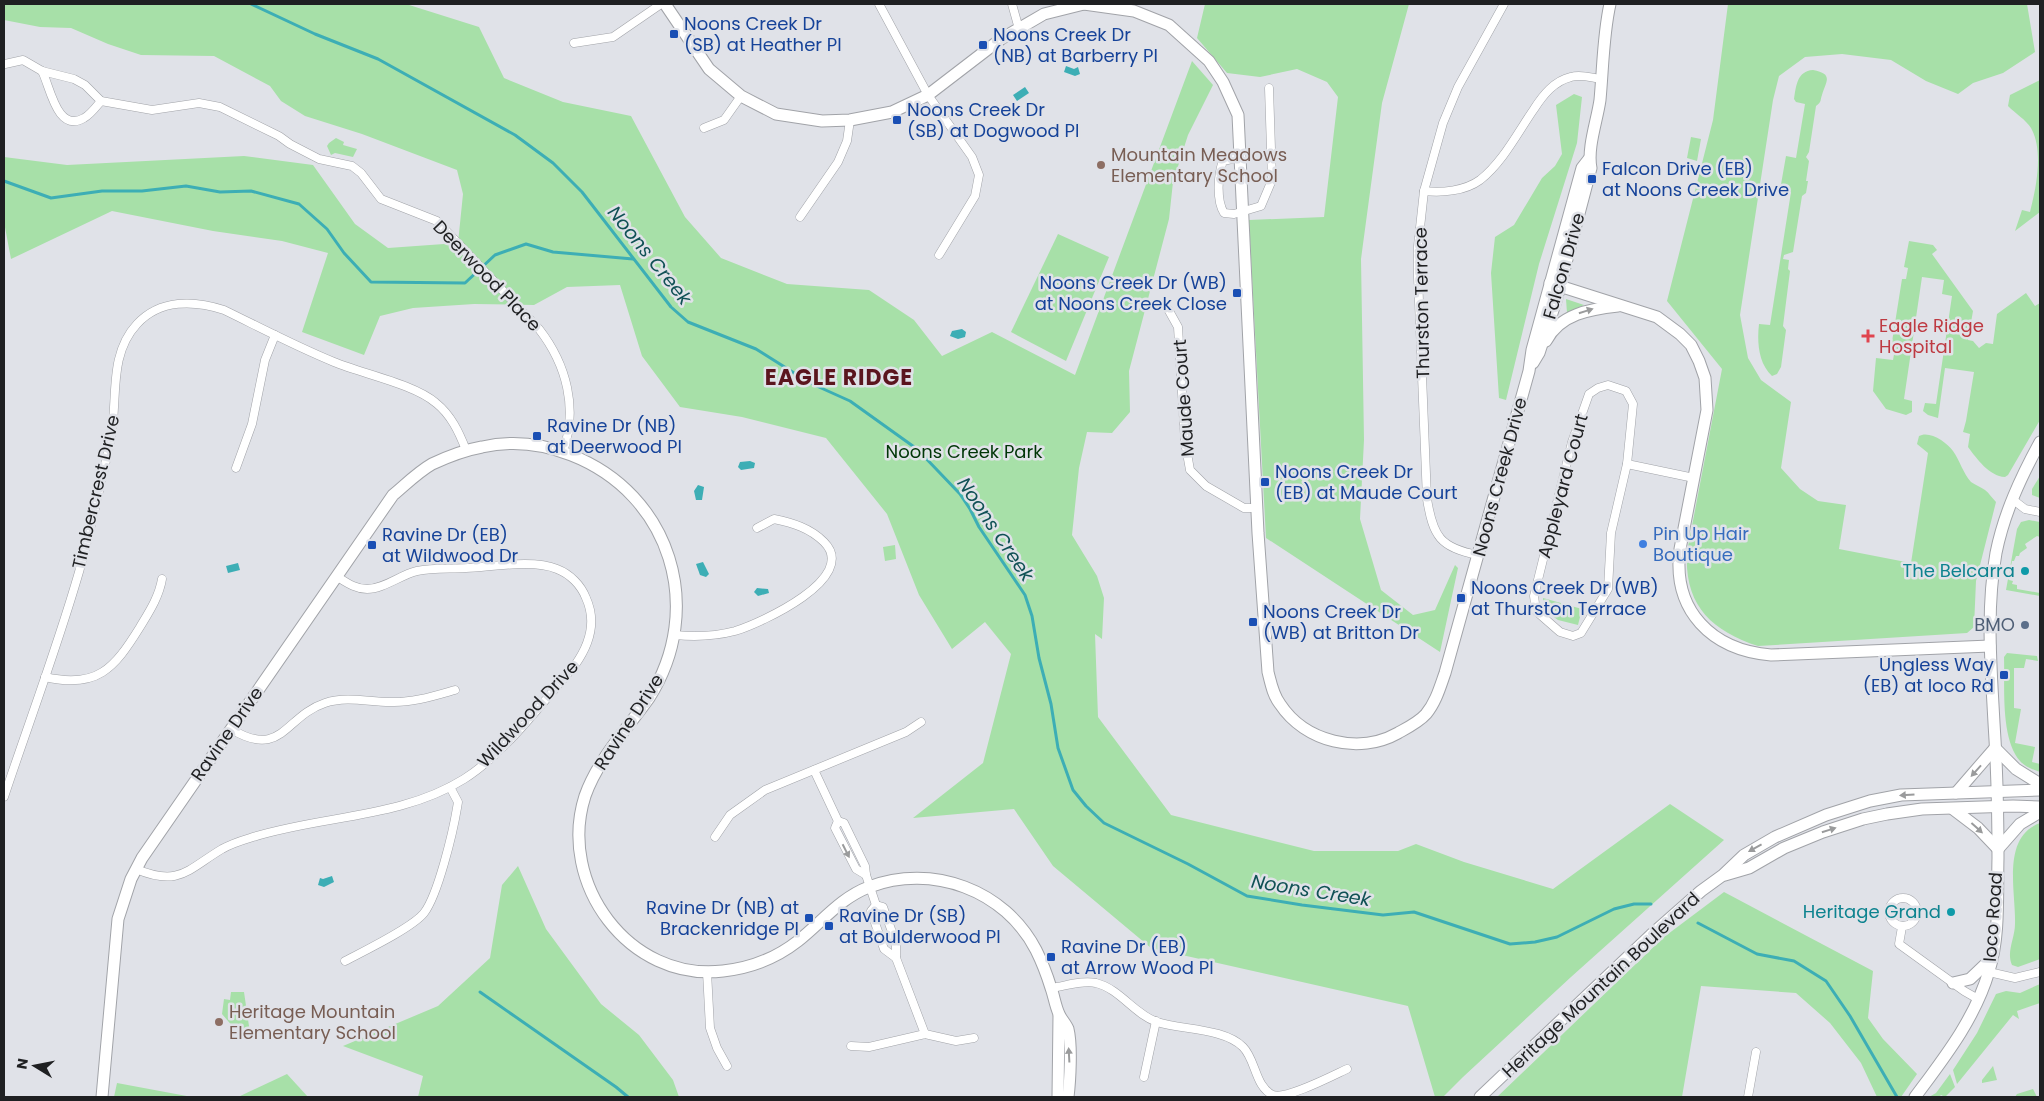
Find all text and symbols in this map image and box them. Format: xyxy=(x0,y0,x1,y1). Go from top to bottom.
place label: Noons Creek Dr (SB) at Heather Pl xyxy=(684,11,842,57)
place label: Noons Creek Dr (NB) at Barberry Pl xyxy=(993,22,1158,68)
marker: Noons Creek Dr (SB) at Heather Pl xyxy=(668,28,680,40)
marker: Noons Creek Dr (NB) at Barberry Pl xyxy=(977,39,989,51)
place label: Noons Creek Dr (SB) at Dogwood Pl xyxy=(907,97,1079,143)
marker: Noons Creek Dr (SB) at Dogwood Pl xyxy=(891,114,903,126)
place label: Mountain Meadows Elementary School xyxy=(1111,142,1287,188)
place label: Falcon Drive (EB) at Noons Creek Drive xyxy=(1602,156,1789,202)
marker: Mountain Meadows Elementary School xyxy=(1095,159,1107,171)
marker: Falcon Drive (EB) at Noons Creek Drive xyxy=(1586,173,1598,185)
water label: Noons Creek xyxy=(601,200,699,312)
street label: Falcon Drive xyxy=(1536,210,1591,322)
street label: Deerwood Place xyxy=(428,215,547,337)
street label: Thurston Terrace xyxy=(1408,227,1435,379)
place label: Noons Creek Dr (WB) at Noons Creek Close xyxy=(1035,270,1227,316)
marker: Noons Creek Dr (WB) at Noons Creek Close xyxy=(1231,287,1243,299)
one-way arrow xyxy=(1579,307,1594,314)
place label: Eagle Ridge Hospital xyxy=(1879,313,1984,359)
marker: Eagle Ridge Hospital xyxy=(1861,329,1875,343)
street label: Maude Court xyxy=(1167,339,1200,458)
district label: EAGLE RIDGE xyxy=(765,362,913,393)
street label: Noons Creek Drive xyxy=(1466,395,1533,559)
street label: Appleyard Court xyxy=(1531,411,1594,561)
street label: Timbercrest Drive xyxy=(66,412,125,571)
place label: Ravine Dr (NB) at Deerwood Pl xyxy=(547,413,682,459)
marker: Ravine Dr (NB) at Deerwood Pl xyxy=(531,430,543,442)
park label: Noons Creek Park xyxy=(886,439,1043,464)
place label: Noons Creek Dr (EB) at Maude Court xyxy=(1275,459,1457,505)
water label: Noons Creek xyxy=(951,472,1041,588)
marker: Noons Creek Dr (EB) at Maude Court xyxy=(1259,476,1271,488)
place label: Pin Up Hair Boutique xyxy=(1653,521,1749,567)
place label: Ravine Dr (EB) at Wildwood Dr xyxy=(382,522,519,568)
marker: Pin Up Hair Boutique xyxy=(1637,538,1649,550)
marker: Ravine Dr (EB) at Wildwood Dr xyxy=(366,539,378,551)
place label: The Belcarra xyxy=(1902,558,2015,583)
marker: The Belcarra xyxy=(2019,565,2031,577)
place label: Noons Creek Dr (WB) at Thurston Terrace xyxy=(1471,575,1659,621)
marker: Noons Creek Dr (WB) at Thurston Terrace xyxy=(1455,592,1467,604)
place label: Noons Creek Dr (WB) at Britton Dr xyxy=(1263,599,1419,645)
place label: BMO xyxy=(1974,612,2015,637)
marker: Noons Creek Dr (WB) at Britton Dr xyxy=(1247,616,1259,628)
marker: BMO xyxy=(2019,619,2031,631)
place label: Ungless Way (EB) at Ioco Rd xyxy=(1863,652,1994,698)
street label: Wildwood Drive xyxy=(471,654,584,773)
street label: Ravine Drive xyxy=(588,669,669,775)
marker: Ungless Way (EB) at Ioco Rd xyxy=(1998,669,2010,681)
street label: Ravine Drive xyxy=(185,681,268,786)
one-way arrow xyxy=(1970,764,1982,776)
one-way arrow xyxy=(1899,791,1915,799)
one-way arrow xyxy=(1970,822,1982,834)
one-way arrow xyxy=(1822,826,1837,834)
one-way arrow xyxy=(842,843,850,858)
one-way arrow xyxy=(1748,844,1761,853)
water label: Noons Creek xyxy=(1249,868,1374,913)
street label: Ioco Road xyxy=(1977,871,2008,963)
street label: Heritage Mountain Boulevard xyxy=(1496,886,1705,1083)
place label: Ravine Dr (NB) at Brackenridge Pl xyxy=(646,895,799,941)
place label: Heritage Grand xyxy=(1803,899,1941,924)
place label: Ravine Dr (SB) at Boulderwood Pl xyxy=(839,903,1001,949)
marker: Heritage Grand xyxy=(1945,906,1957,918)
marker: Ravine Dr (NB) at Brackenridge Pl xyxy=(803,912,815,924)
marker: Ravine Dr (SB) at Boulderwood Pl xyxy=(823,920,835,932)
place label: Ravine Dr (EB) at Arrow Wood Pl xyxy=(1061,934,1214,980)
marker: Ravine Dr (EB) at Arrow Wood Pl xyxy=(1045,951,1057,963)
place label: Heritage Mountain Elementary School xyxy=(229,999,396,1045)
marker: Heritage Mountain Elementary School xyxy=(213,1016,225,1028)
north arrow xyxy=(10,1041,60,1091)
one-way arrow xyxy=(1065,1046,1073,1062)
text: N xyxy=(11,1057,33,1071)

